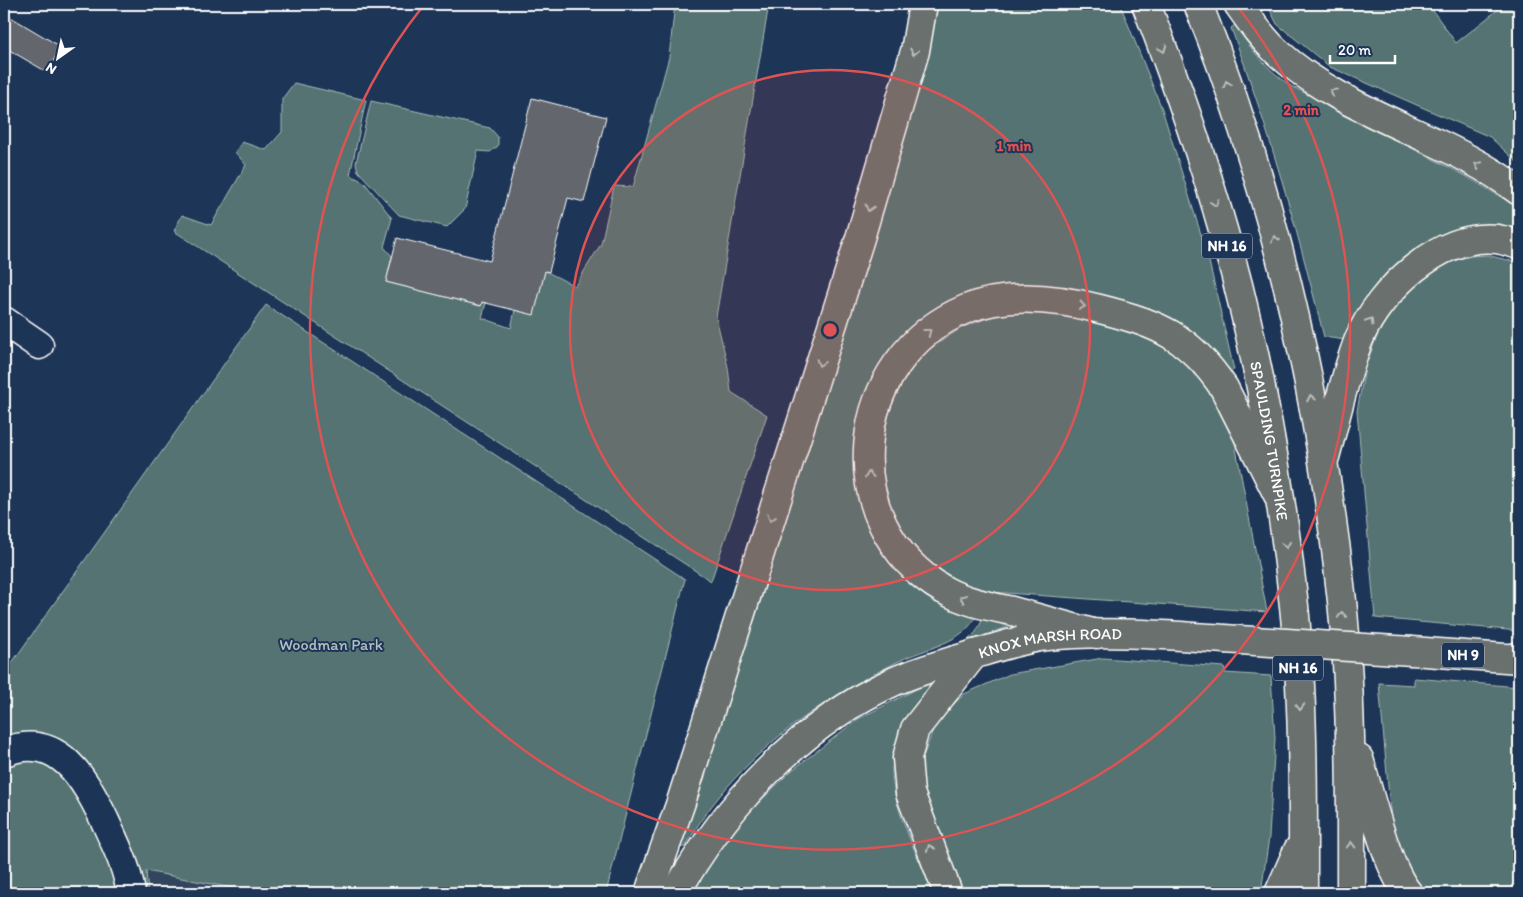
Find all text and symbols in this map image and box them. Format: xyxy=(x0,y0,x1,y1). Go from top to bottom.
north arrow xyxy=(32,32,82,82)
scale bar xyxy=(1330,32,1396,64)
text: 20 m xyxy=(1338,41,1372,59)
one-way arrow xyxy=(1157,44,1167,53)
one-way arrow xyxy=(909,47,920,56)
text: N xyxy=(43,59,60,78)
one-way arrow xyxy=(1223,80,1233,89)
one-way arrow xyxy=(1330,88,1339,98)
text: 2 min xyxy=(1283,101,1320,119)
text: 1 min xyxy=(997,137,1032,155)
one-way arrow xyxy=(1475,161,1484,171)
one-way arrow xyxy=(1209,199,1219,207)
one-way arrow xyxy=(865,203,875,211)
road number: NH 16 xyxy=(1202,234,1252,258)
one-way arrow xyxy=(1270,236,1280,244)
one-way arrow xyxy=(1078,300,1086,310)
one-way arrow xyxy=(1364,318,1373,327)
centre of rings xyxy=(821,321,839,339)
one-way arrow xyxy=(922,329,931,337)
one-way arrow xyxy=(816,358,826,366)
street label: SPAULDING TURNPIKE xyxy=(1246,359,1293,522)
one-way arrow xyxy=(1306,393,1317,402)
one-way arrow xyxy=(864,471,875,479)
one-way arrow xyxy=(767,513,777,521)
one-way arrow xyxy=(1280,541,1290,550)
one-way arrow xyxy=(959,594,968,605)
one-way arrow xyxy=(1337,611,1348,619)
street label: KNOX MARSH ROAD xyxy=(976,624,1122,662)
park label: Woodman Park xyxy=(279,635,383,654)
road number: NH 9 xyxy=(1442,642,1484,668)
road number: NH 16 xyxy=(1273,656,1323,680)
one-way arrow xyxy=(1295,703,1306,711)
one-way arrow xyxy=(1346,840,1356,848)
one-way arrow xyxy=(925,844,936,853)

